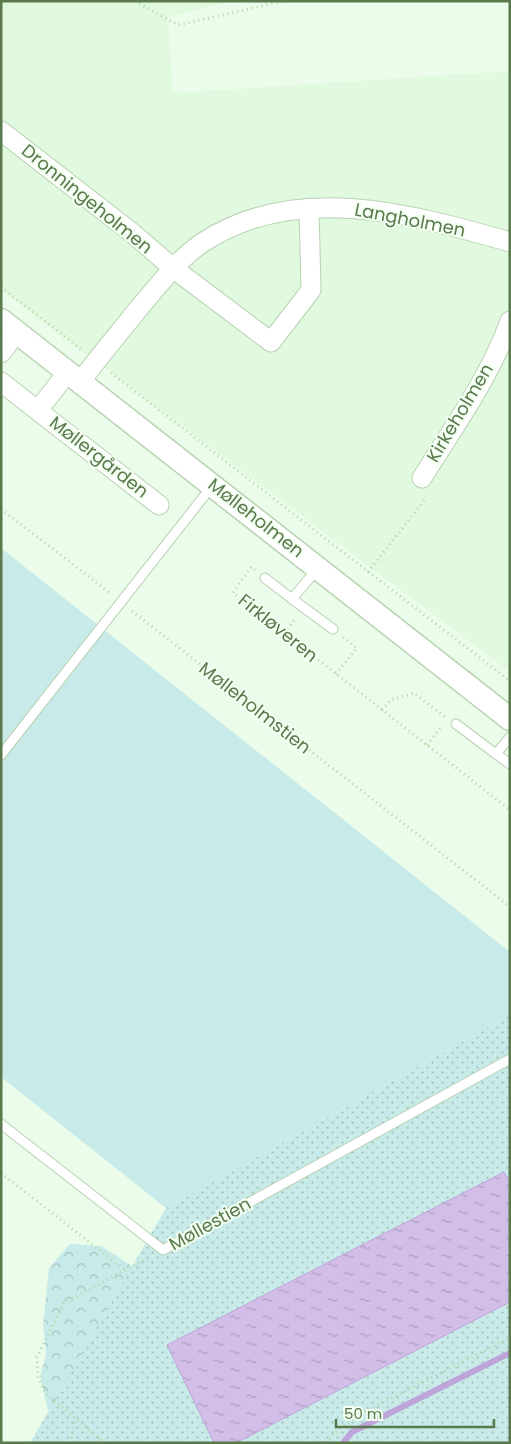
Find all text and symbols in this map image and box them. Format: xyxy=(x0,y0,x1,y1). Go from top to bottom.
street label: Dronningeholmen xyxy=(17,138,158,259)
street label: Langholmen xyxy=(353,197,468,242)
street label: Kirkeholmen xyxy=(420,359,499,467)
street label: Møllergården xyxy=(44,410,154,503)
street label: Mølleholmen xyxy=(203,472,310,563)
street label: Firkløveren xyxy=(233,588,324,668)
street label: Mølleholmstien xyxy=(194,656,317,759)
street label: Møllestien xyxy=(164,1191,255,1256)
scale bar xyxy=(336,1396,494,1428)
text: 50 m xyxy=(344,1403,382,1424)

